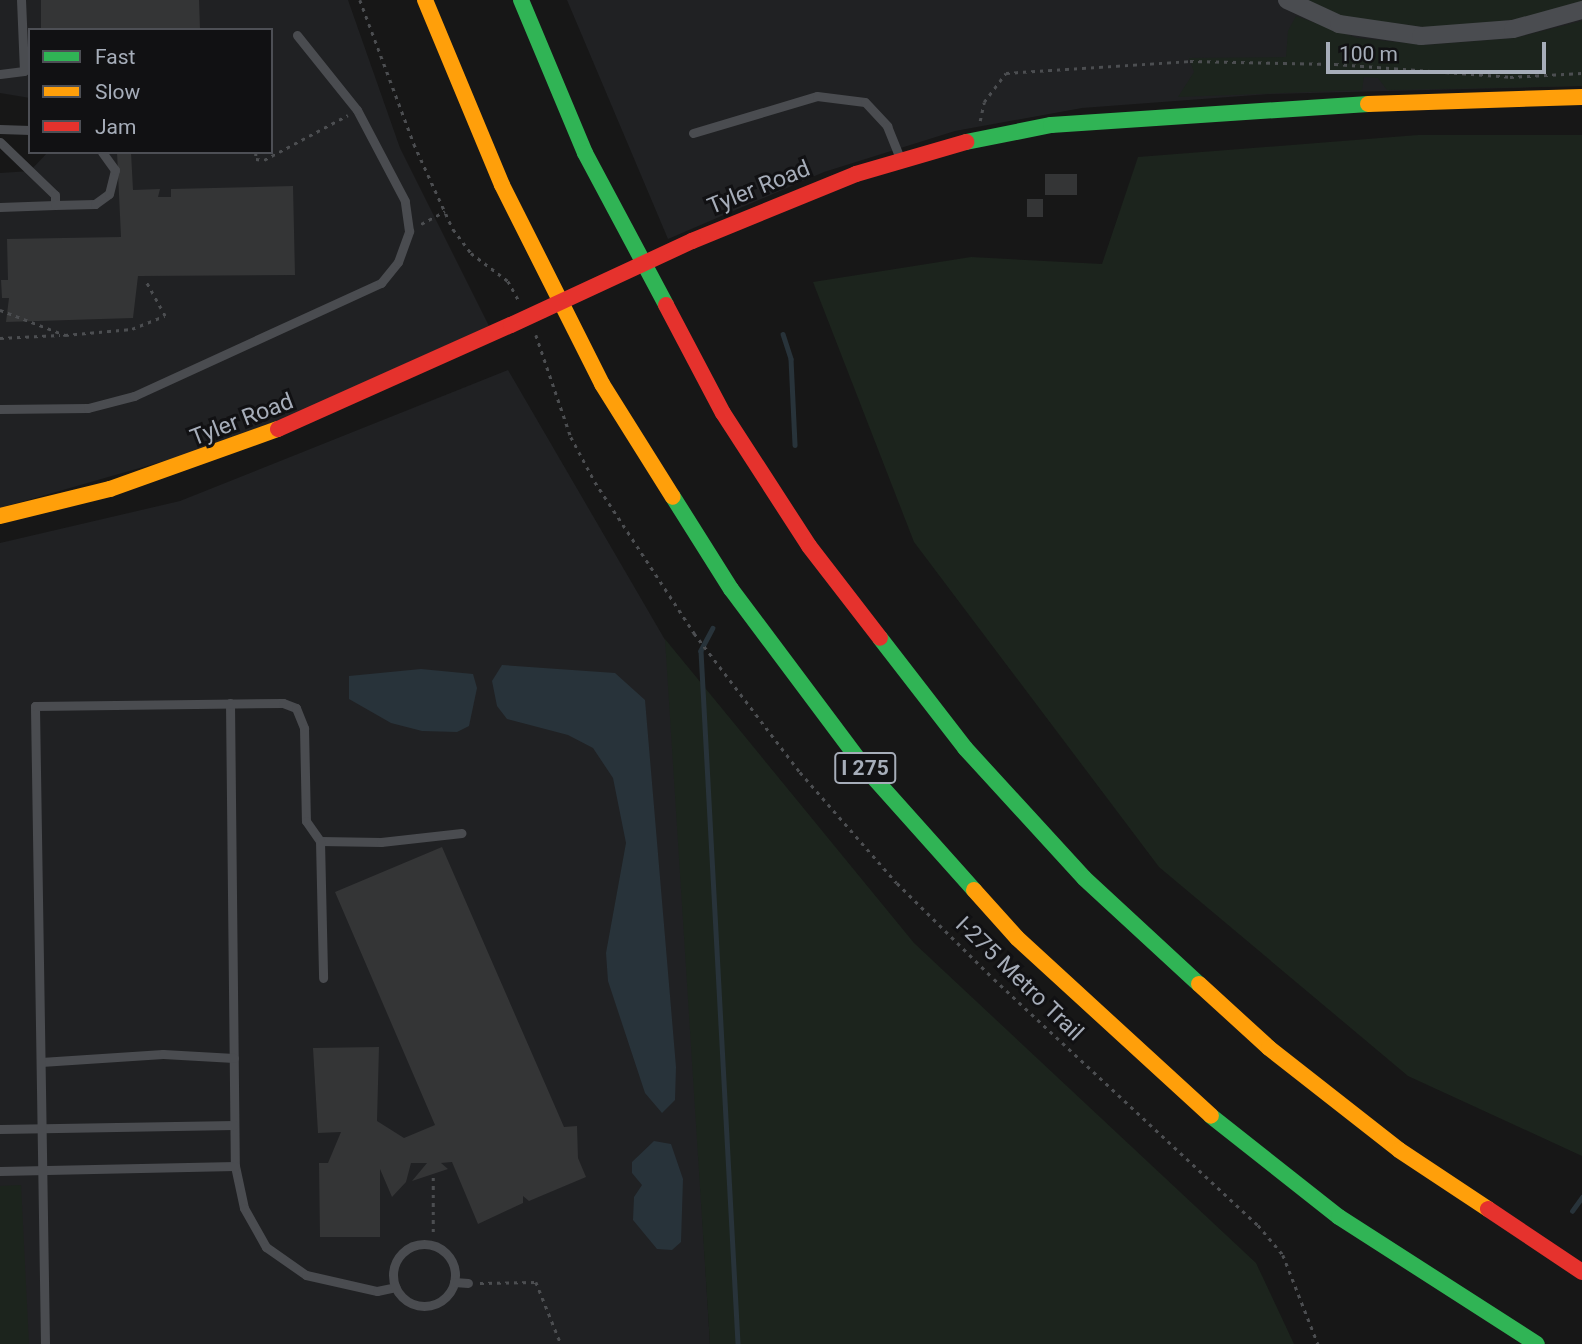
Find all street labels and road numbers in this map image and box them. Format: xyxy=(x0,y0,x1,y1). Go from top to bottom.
street label: Tyler Road xyxy=(704,155,814,221)
street label: Tyler Road xyxy=(187,388,297,452)
road number: I 275 xyxy=(834,750,896,786)
street label: I-275 Metro Trail xyxy=(949,911,1089,1047)

